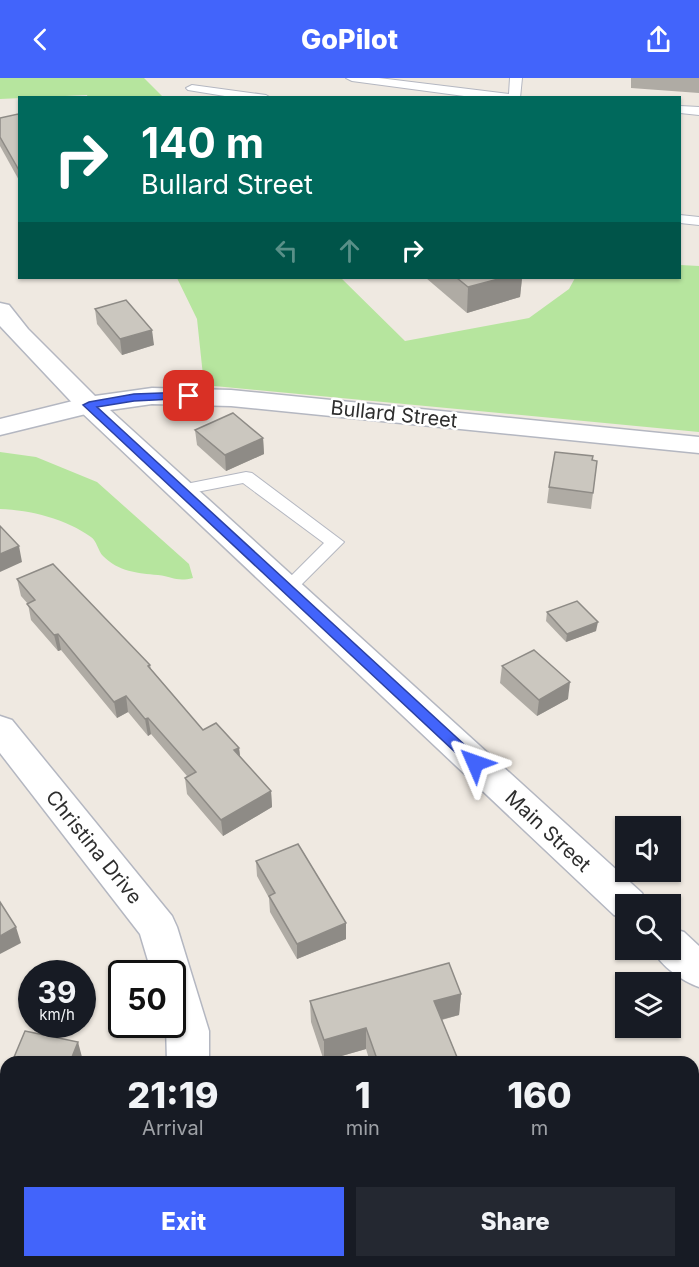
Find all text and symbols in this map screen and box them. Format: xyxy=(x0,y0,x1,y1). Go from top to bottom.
icon: back xyxy=(24,23,57,56)
text: GoPilot xyxy=(301,23,398,56)
icon: share xyxy=(642,23,675,56)
text: 140 m xyxy=(141,117,264,168)
icon: right xyxy=(42,120,120,198)
text: Bullard Street xyxy=(141,168,313,201)
icon: left xyxy=(270,234,303,267)
icon: ahead xyxy=(333,234,366,267)
icon: right xyxy=(396,234,429,267)
pin xyxy=(163,370,214,421)
icon: arrive xyxy=(172,379,205,412)
street label: Bullard Street xyxy=(329,395,459,433)
position arrow xyxy=(443,731,507,795)
street label: Christina Drive xyxy=(41,785,147,909)
street label: Main Street xyxy=(500,785,596,877)
map controls xyxy=(615,816,681,1038)
button: sound xyxy=(615,816,681,882)
button: search xyxy=(615,894,681,960)
speed limit sign: 50 xyxy=(108,960,186,1038)
button: layers xyxy=(615,972,681,1038)
text: 39 xyxy=(38,974,76,1010)
text: km/h xyxy=(39,1005,75,1024)
text: 21:19 xyxy=(127,1073,218,1117)
text: 1 xyxy=(355,1073,371,1117)
text: 160 xyxy=(507,1073,572,1117)
text: Arrival xyxy=(142,1116,204,1140)
text: min xyxy=(346,1116,380,1140)
text: m xyxy=(531,1116,548,1140)
button: Exit xyxy=(24,1187,344,1256)
button: Share xyxy=(356,1187,675,1256)

